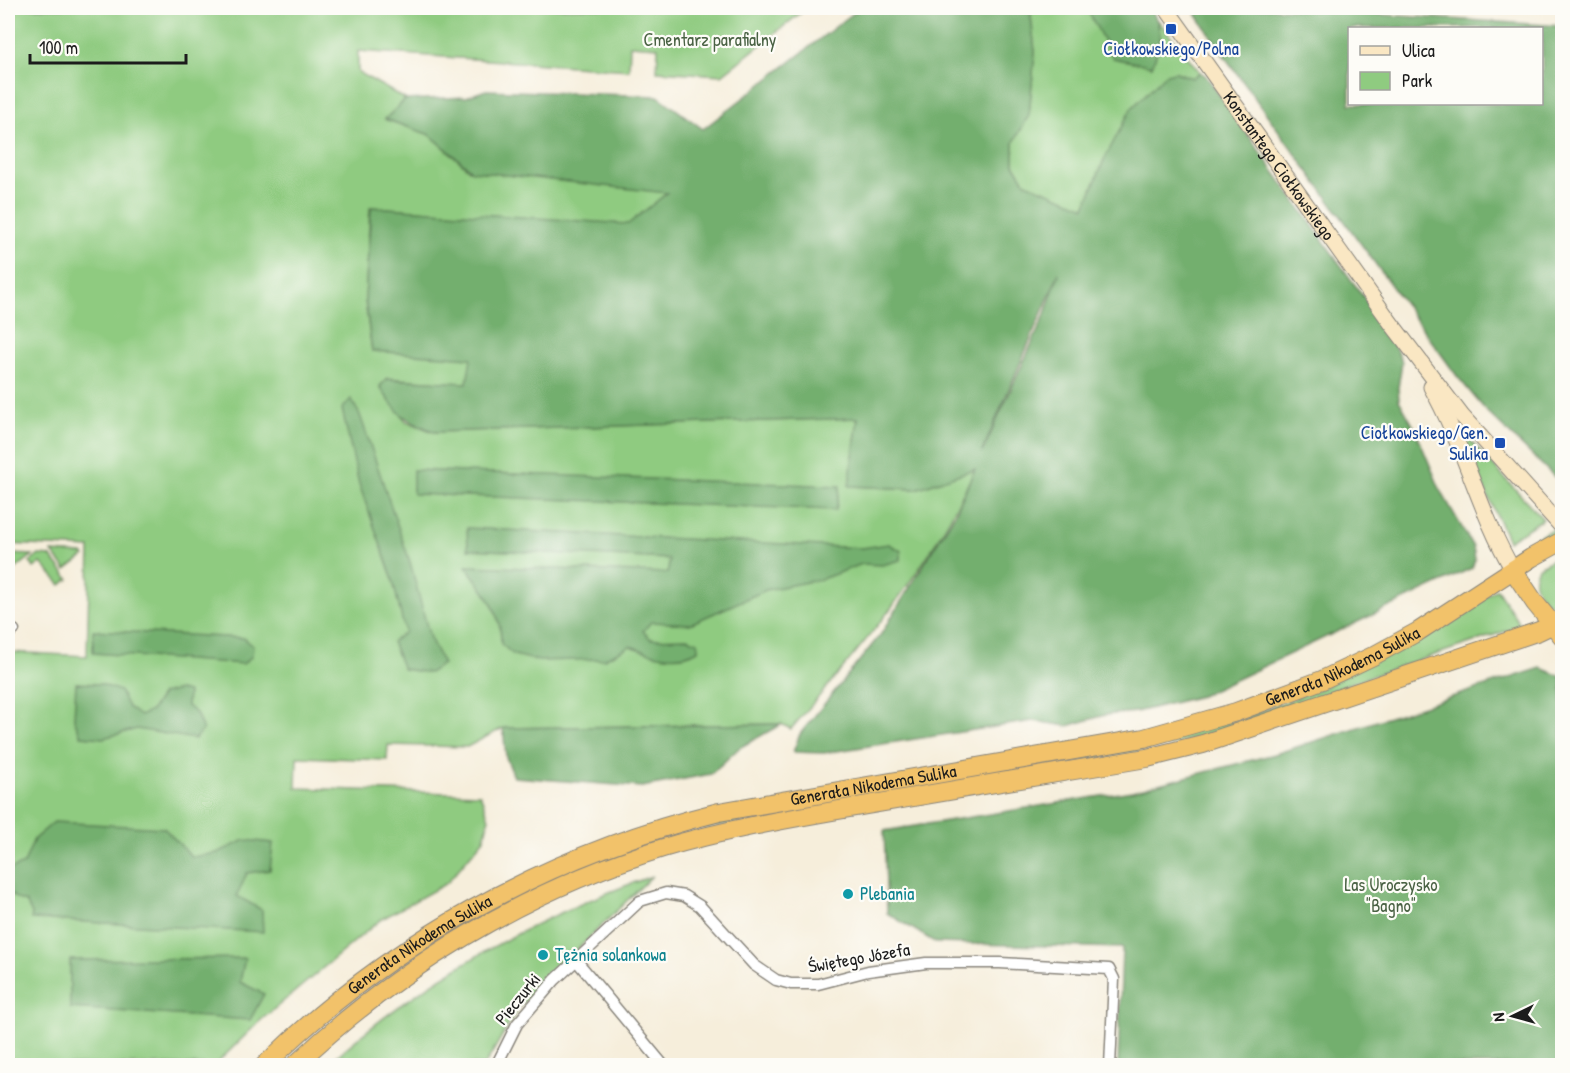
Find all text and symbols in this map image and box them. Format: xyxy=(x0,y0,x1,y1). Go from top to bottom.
marker: Ciołkowskiego/Polna xyxy=(1164,22,1178,36)
scale bar xyxy=(30,27,186,65)
park label: Cmentarz parafialny xyxy=(644,27,777,52)
legend xyxy=(1348,27,1543,105)
text: 100 m xyxy=(39,35,78,60)
place label: Ciołkowskiego/Polna xyxy=(1103,36,1239,61)
text: Ulica xyxy=(1402,38,1435,63)
text: Park xyxy=(1402,68,1433,93)
street label: Konstantego Ciołkowskiego xyxy=(1217,86,1341,245)
place label: Ciołkowskiego/Gen. Sulika xyxy=(1361,420,1488,466)
marker: Ciołkowskiego/Gen. Sulika xyxy=(1493,436,1507,450)
street label: Generała Nikodema Sulika xyxy=(1261,620,1424,712)
street label: Generała Nikodema Sulika xyxy=(788,758,958,811)
park label: Las Uroczysko "Bagno" xyxy=(1345,872,1437,918)
place label: Plebania xyxy=(860,881,914,906)
marker: Plebania xyxy=(841,887,855,901)
street label: Generała Nikodema Sulika xyxy=(342,888,496,1000)
street label: Świętego Józefa xyxy=(806,936,912,979)
place label: Tężnia solankowa xyxy=(555,942,666,967)
marker: Tężnia solankowa xyxy=(536,948,550,962)
street label: Pieczurki xyxy=(489,967,546,1030)
north arrow xyxy=(1483,986,1543,1046)
text: N xyxy=(1487,1012,1509,1023)

